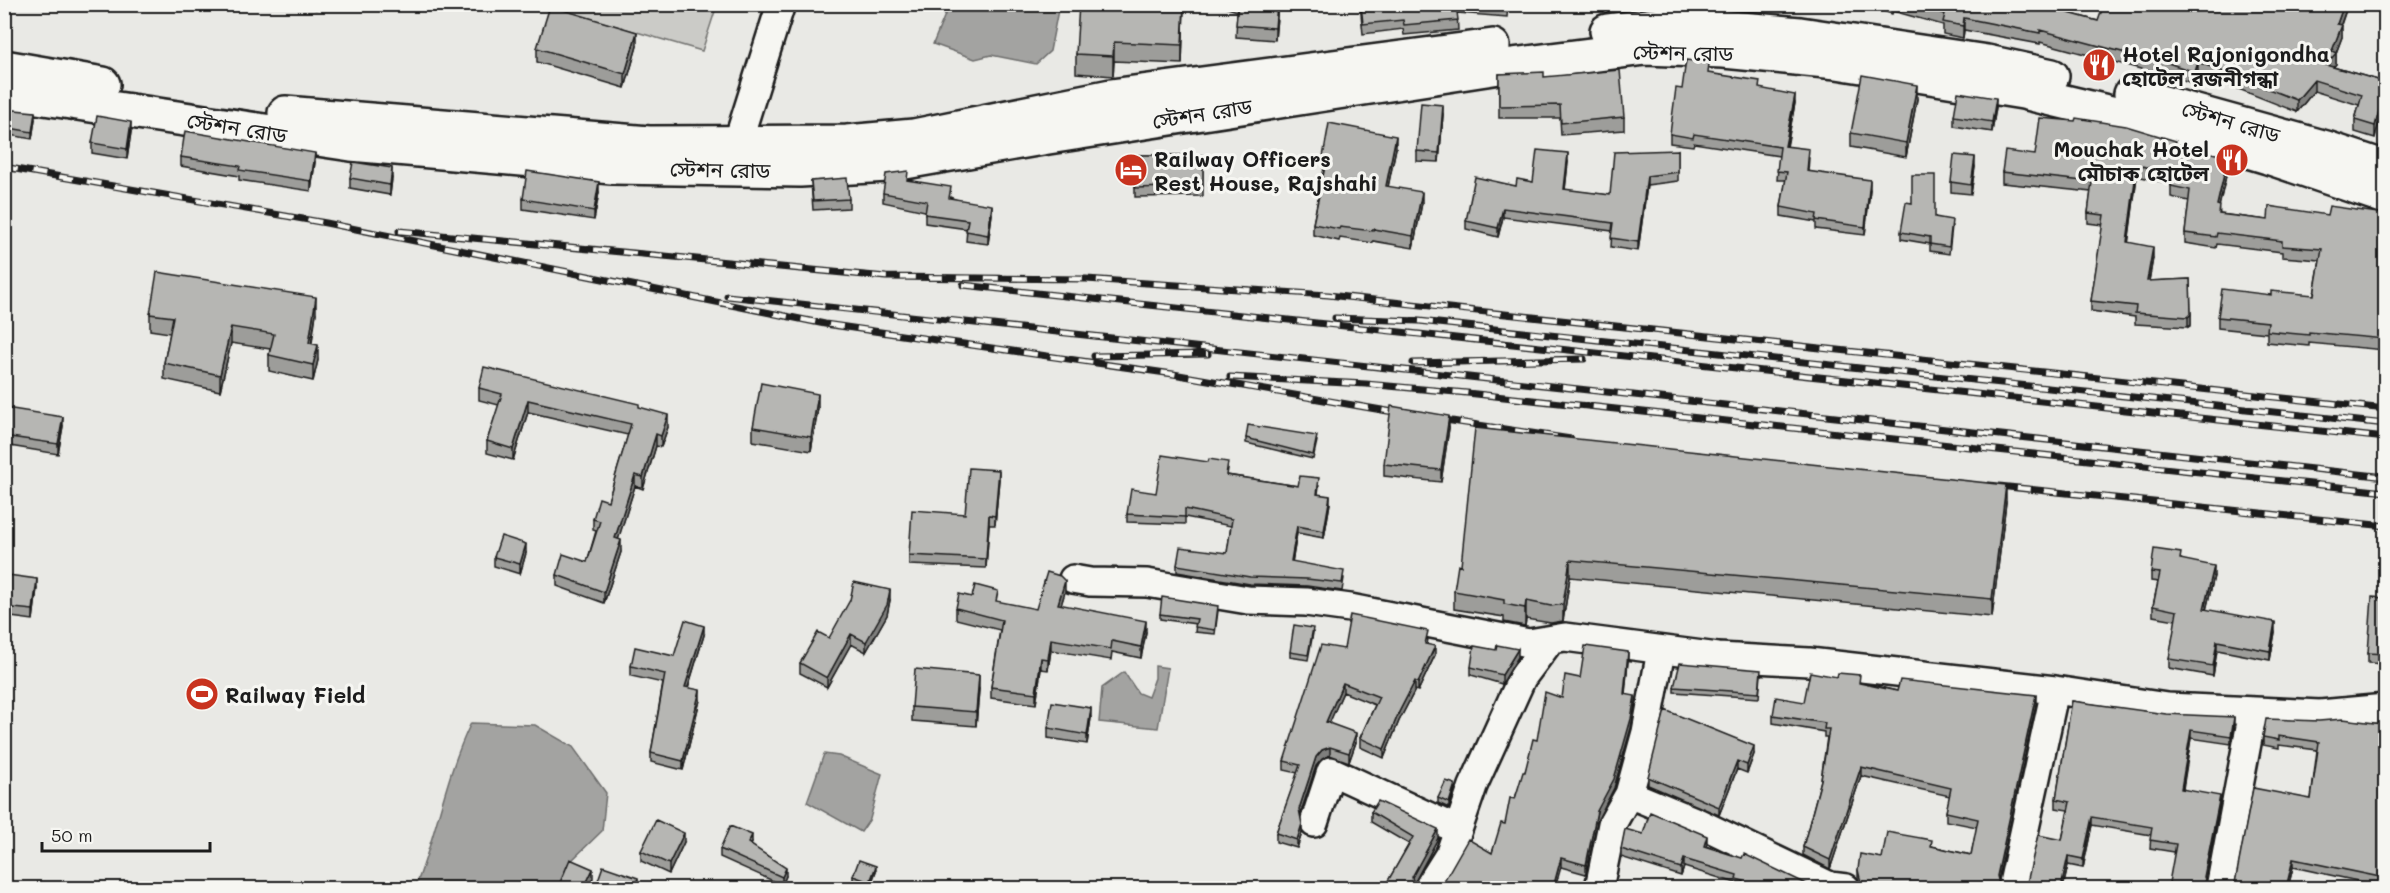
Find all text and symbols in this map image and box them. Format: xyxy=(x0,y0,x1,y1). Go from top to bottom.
street label: স্টেশন রোড xyxy=(1632,38,1735,66)
place label: Hotel Rajonigondha হোটেল রজনীগন্ধা xyxy=(2122,40,2330,91)
restaurant icon: Hotel Rajonigondha হোটেল রজনীগন্ধা xyxy=(2081,47,2117,83)
street label: স্টেশন রোড xyxy=(1150,92,1255,134)
street label: স্টেশন রোড xyxy=(2179,94,2284,148)
street label: স্টেশন রোড xyxy=(185,106,290,148)
place label: Mouchak Hotel মৌচাক হোটেল xyxy=(2054,135,2210,186)
restaurant icon: Mouchak Hotel মৌচাক হোটেল xyxy=(2214,142,2250,178)
place label: Railway Officers Rest House, Rajshahi xyxy=(1154,145,1378,196)
hotel icon: Railway Officers Rest House, Rajshahi xyxy=(1113,152,1149,188)
street label: স্টেশন রোড xyxy=(669,155,772,183)
sports icon: Railway Field xyxy=(184,676,220,712)
place label: Railway Field xyxy=(225,681,365,709)
scale bar xyxy=(42,815,210,853)
text: 50 m xyxy=(51,823,93,847)

